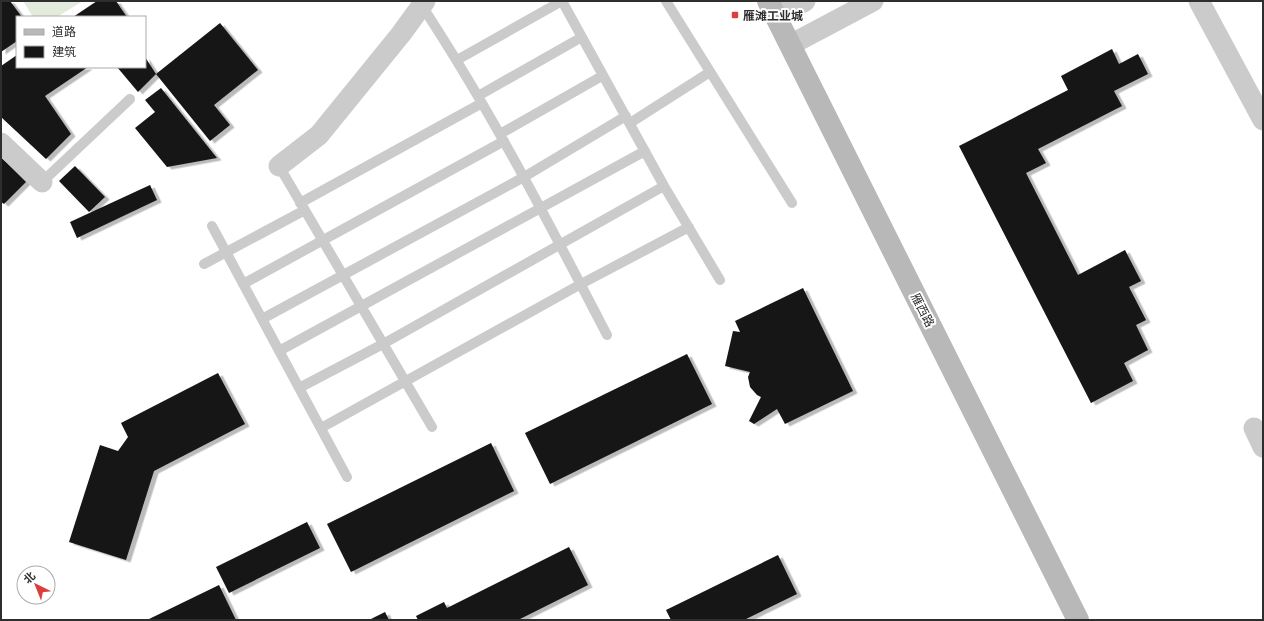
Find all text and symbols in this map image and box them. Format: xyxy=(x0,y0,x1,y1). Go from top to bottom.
place label: 雁滩工业城 xyxy=(743,8,803,23)
marker: 雁滩工业城 xyxy=(730,10,740,20)
legend xyxy=(16,16,146,68)
text: 道路 xyxy=(52,24,76,39)
text: 建筑 xyxy=(52,44,76,59)
street label: 雁西路 xyxy=(908,291,938,329)
north arrow xyxy=(16,565,56,605)
text: 北 xyxy=(20,569,38,587)

